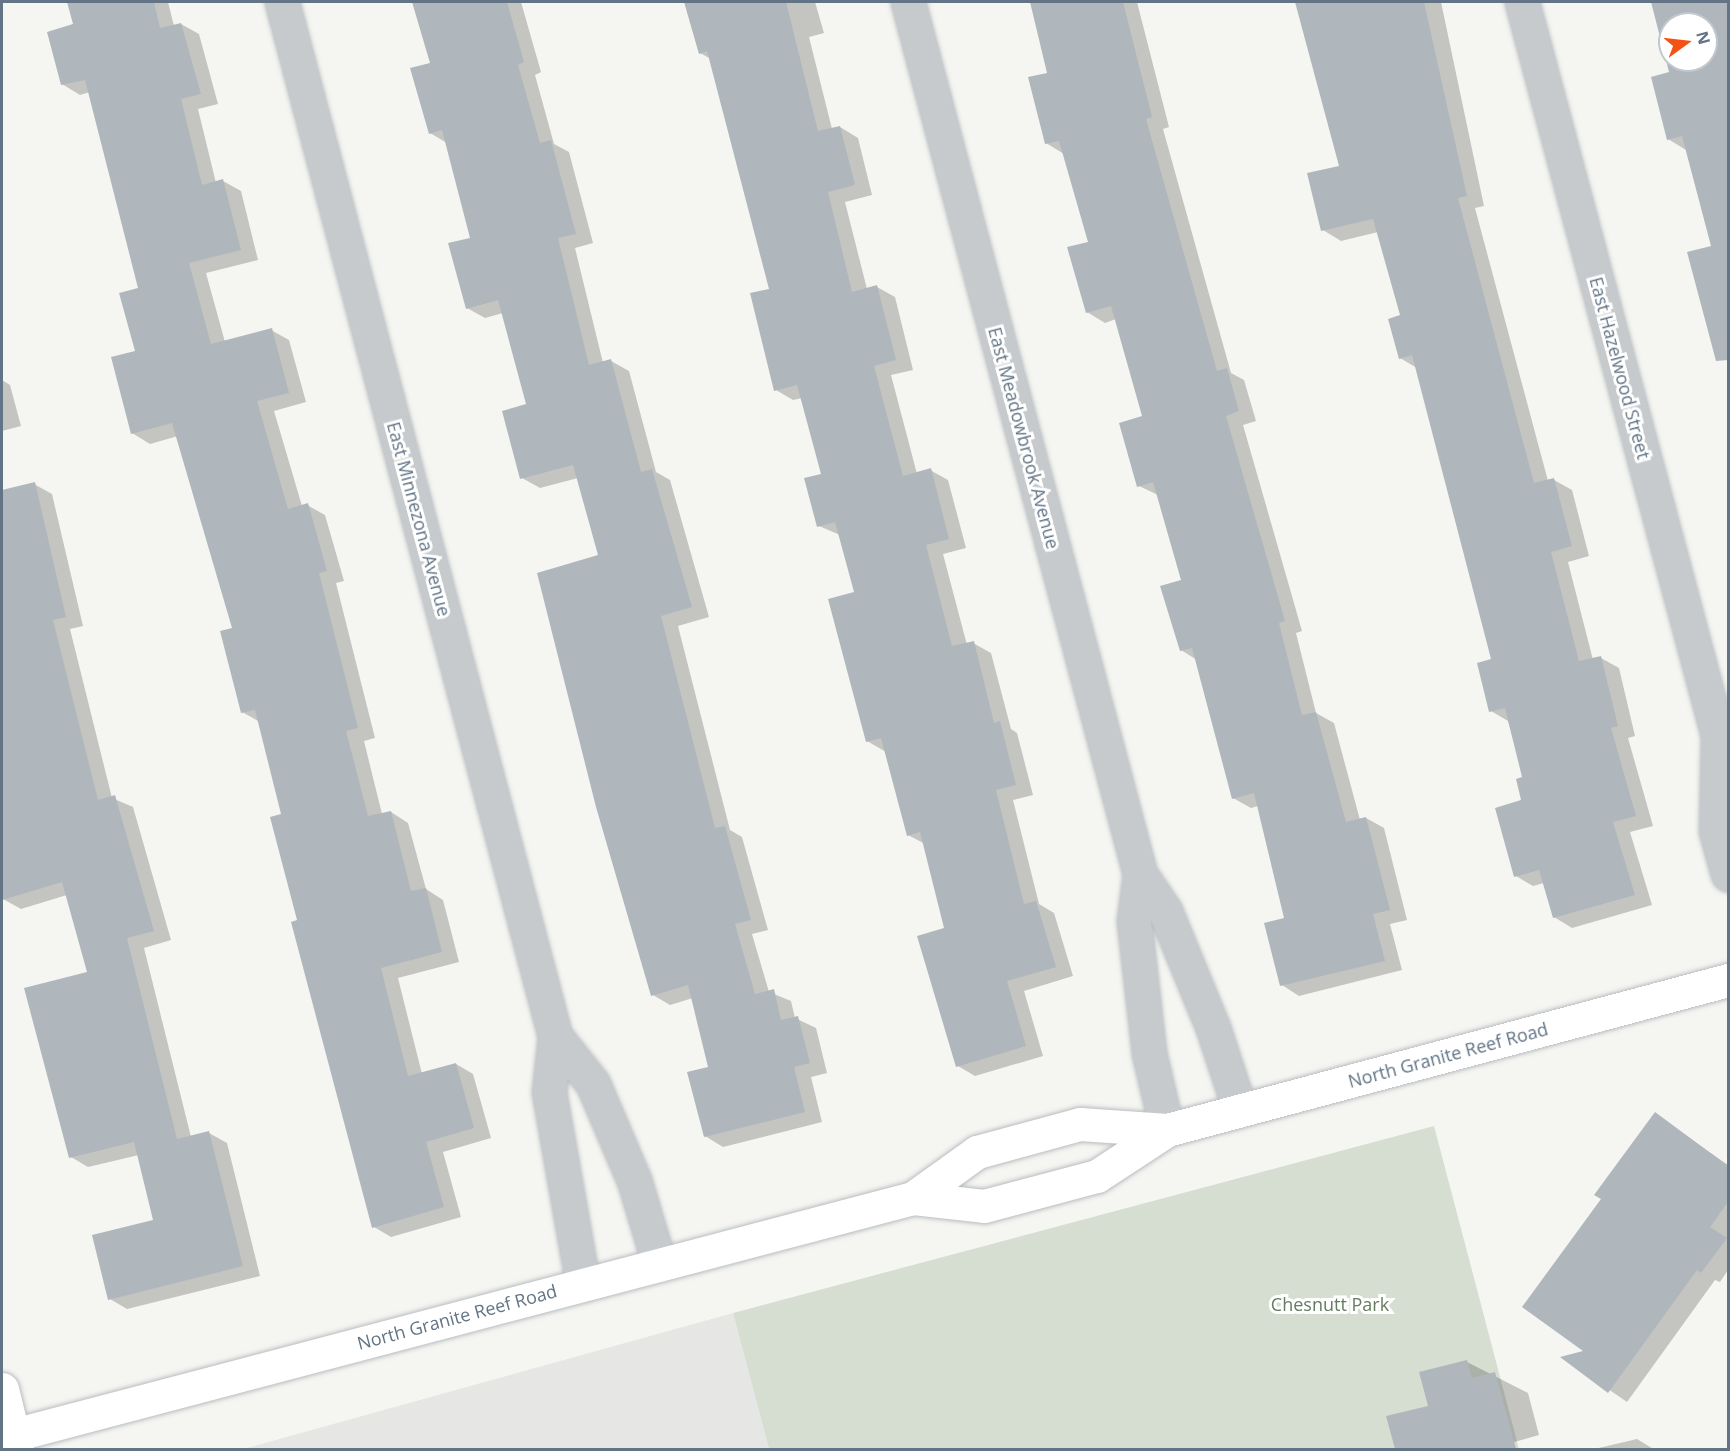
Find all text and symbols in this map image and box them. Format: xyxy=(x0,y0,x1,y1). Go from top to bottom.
north arrow xyxy=(1658,12,1718,72)
text: N xyxy=(1691,29,1716,47)
street label: East Hazelwood Street xyxy=(1585,275,1655,461)
street label: East Meadowbrook Avenue xyxy=(984,325,1064,551)
street label: East Minnezona Avenue xyxy=(383,419,455,619)
street label: North Granite Reef Road xyxy=(1346,1018,1550,1092)
street label: North Granite Reef Road xyxy=(355,1280,559,1354)
park label: Chesnutt Park xyxy=(1271,1293,1389,1315)

